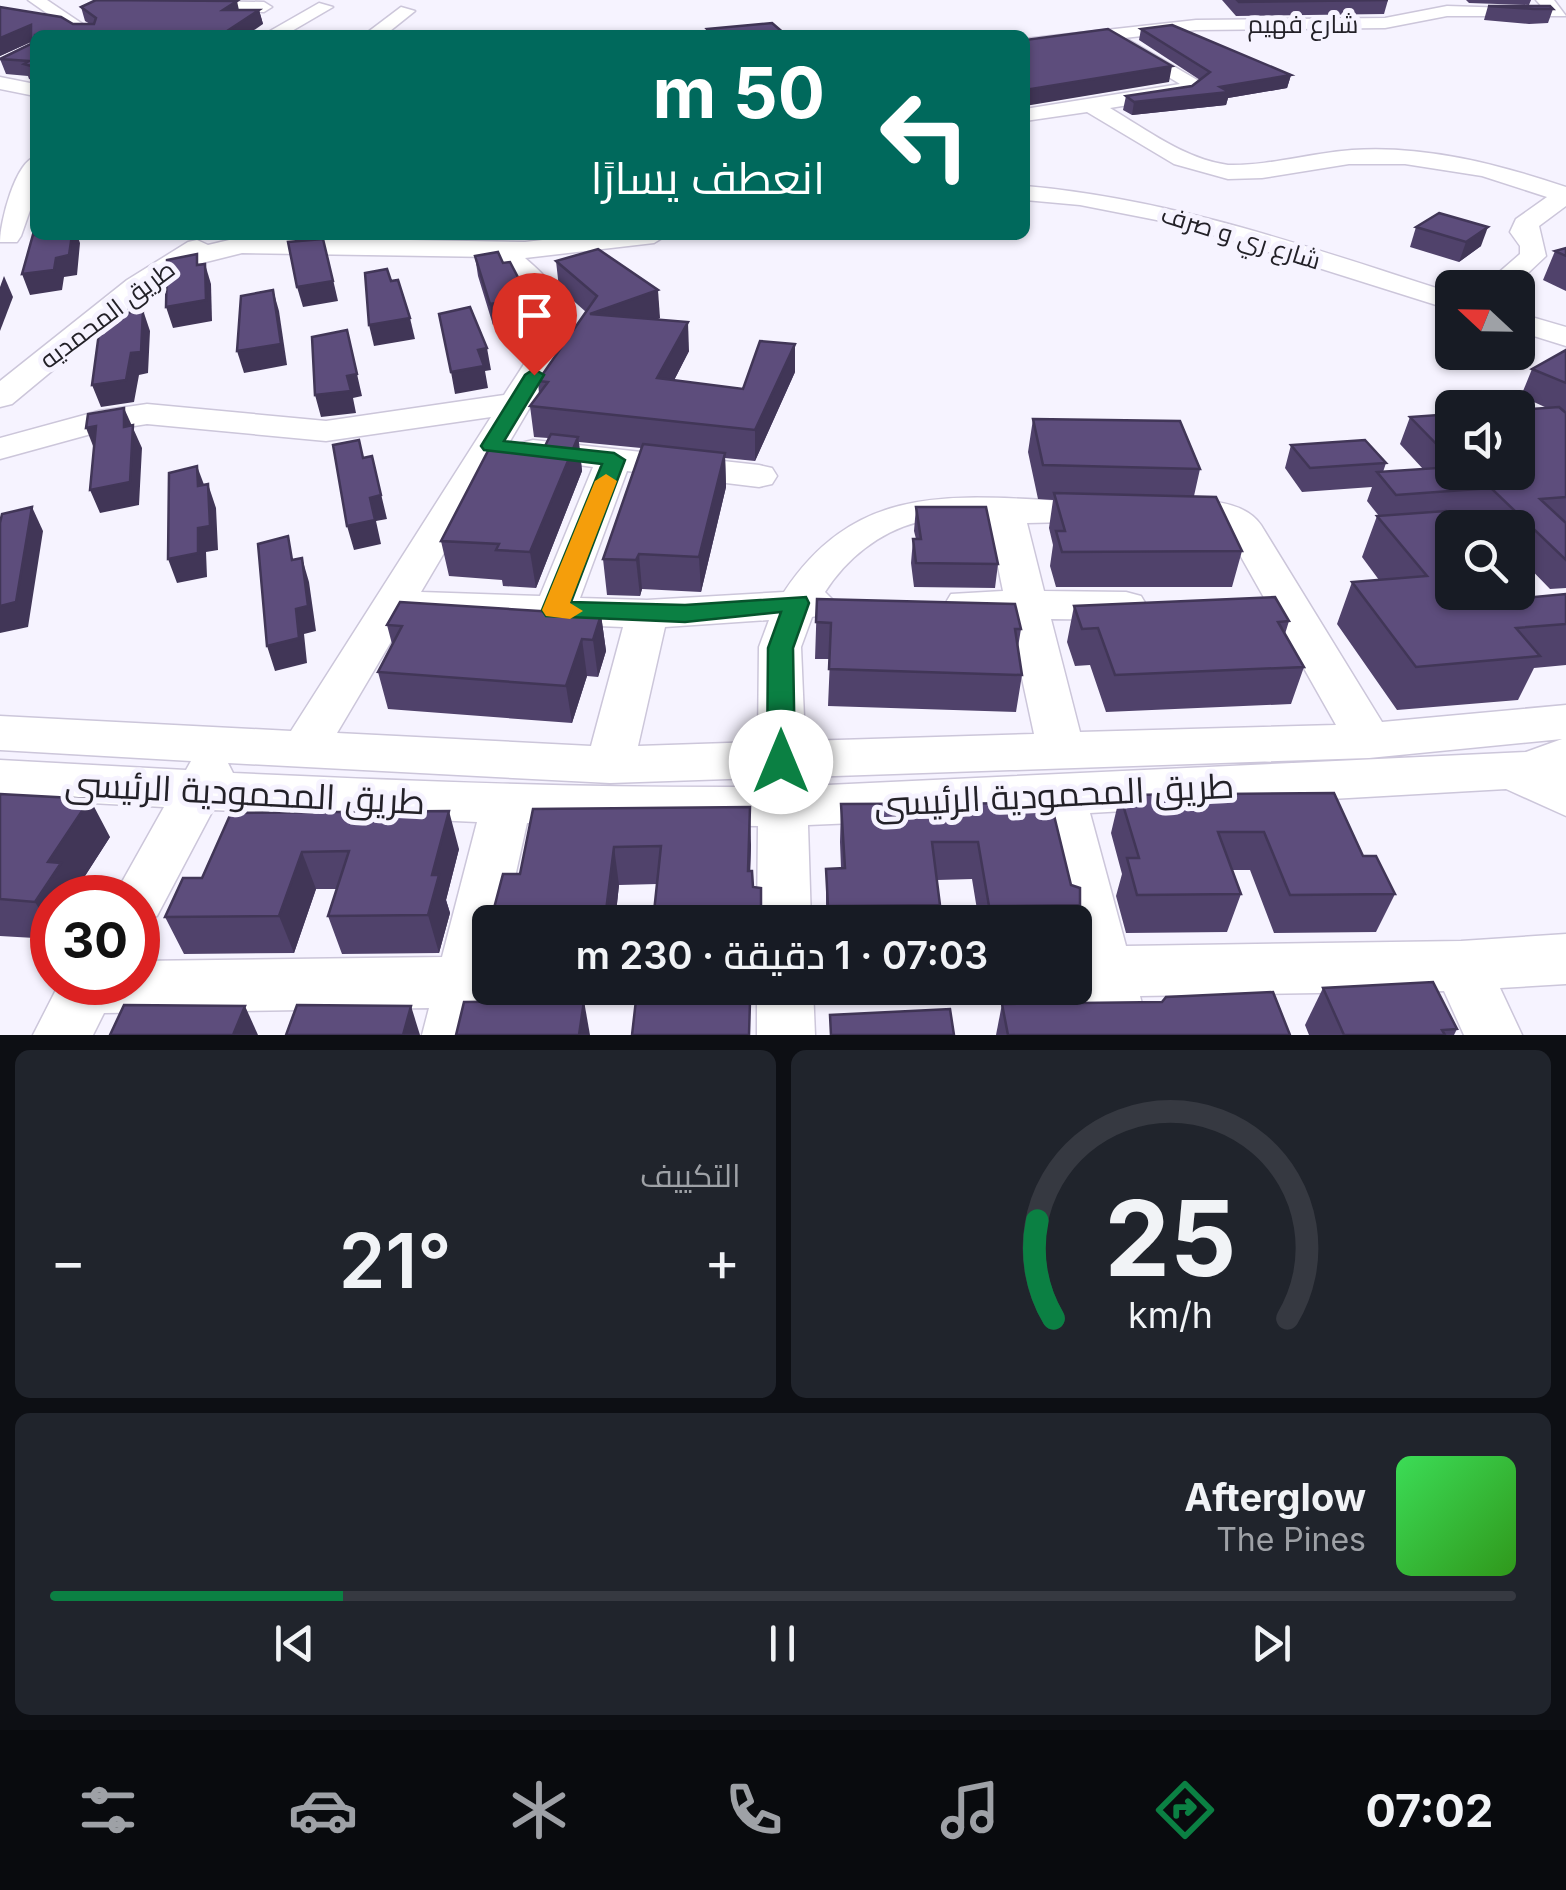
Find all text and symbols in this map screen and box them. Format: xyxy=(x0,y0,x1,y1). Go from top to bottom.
street label: شارع فهيم xyxy=(1248,9,1358,42)
text: 50 m xyxy=(653,50,825,135)
icon: left xyxy=(860,70,990,200)
text: انعطف يسارًا xyxy=(590,150,825,205)
street label: شارع ري و صرف xyxy=(1156,199,1324,280)
street label: طريق المحمديه xyxy=(34,254,181,375)
north arrow xyxy=(1435,270,1535,370)
map controls xyxy=(1435,270,1535,610)
pin xyxy=(492,273,577,376)
icon: arrive xyxy=(507,288,562,343)
button: sound xyxy=(1435,390,1535,490)
button: search xyxy=(1435,510,1535,610)
position arrow xyxy=(729,710,833,814)
street label: طريق المحمودية الرئيسى xyxy=(64,762,426,824)
street label: طريق المحمودية الرئيسى xyxy=(873,764,1235,826)
speed limit sign: 30 xyxy=(30,875,160,1005)
text: 07:03 · 1 دقيقة · 230 m xyxy=(576,932,988,978)
text: التكييف xyxy=(640,1156,741,1195)
text: 25 xyxy=(1105,1175,1237,1301)
text: 21° xyxy=(339,1215,452,1306)
text: − xyxy=(50,1228,86,1294)
text: + xyxy=(704,1228,740,1294)
text: km/h xyxy=(1128,1293,1213,1337)
text: Afterglow xyxy=(1184,1474,1366,1520)
text: The Pines xyxy=(1216,1520,1366,1559)
icon: previous xyxy=(267,1616,322,1671)
icon: pause xyxy=(755,1616,810,1671)
icon: next xyxy=(1244,1616,1299,1671)
icon: filters xyxy=(73,1775,143,1845)
icon: car xyxy=(288,1775,358,1845)
icon: climate xyxy=(504,1775,574,1845)
icon: phone xyxy=(719,1775,789,1845)
icon: music xyxy=(935,1775,1005,1845)
icon: directions xyxy=(1150,1775,1220,1845)
text: 07:02 xyxy=(1365,1783,1493,1838)

